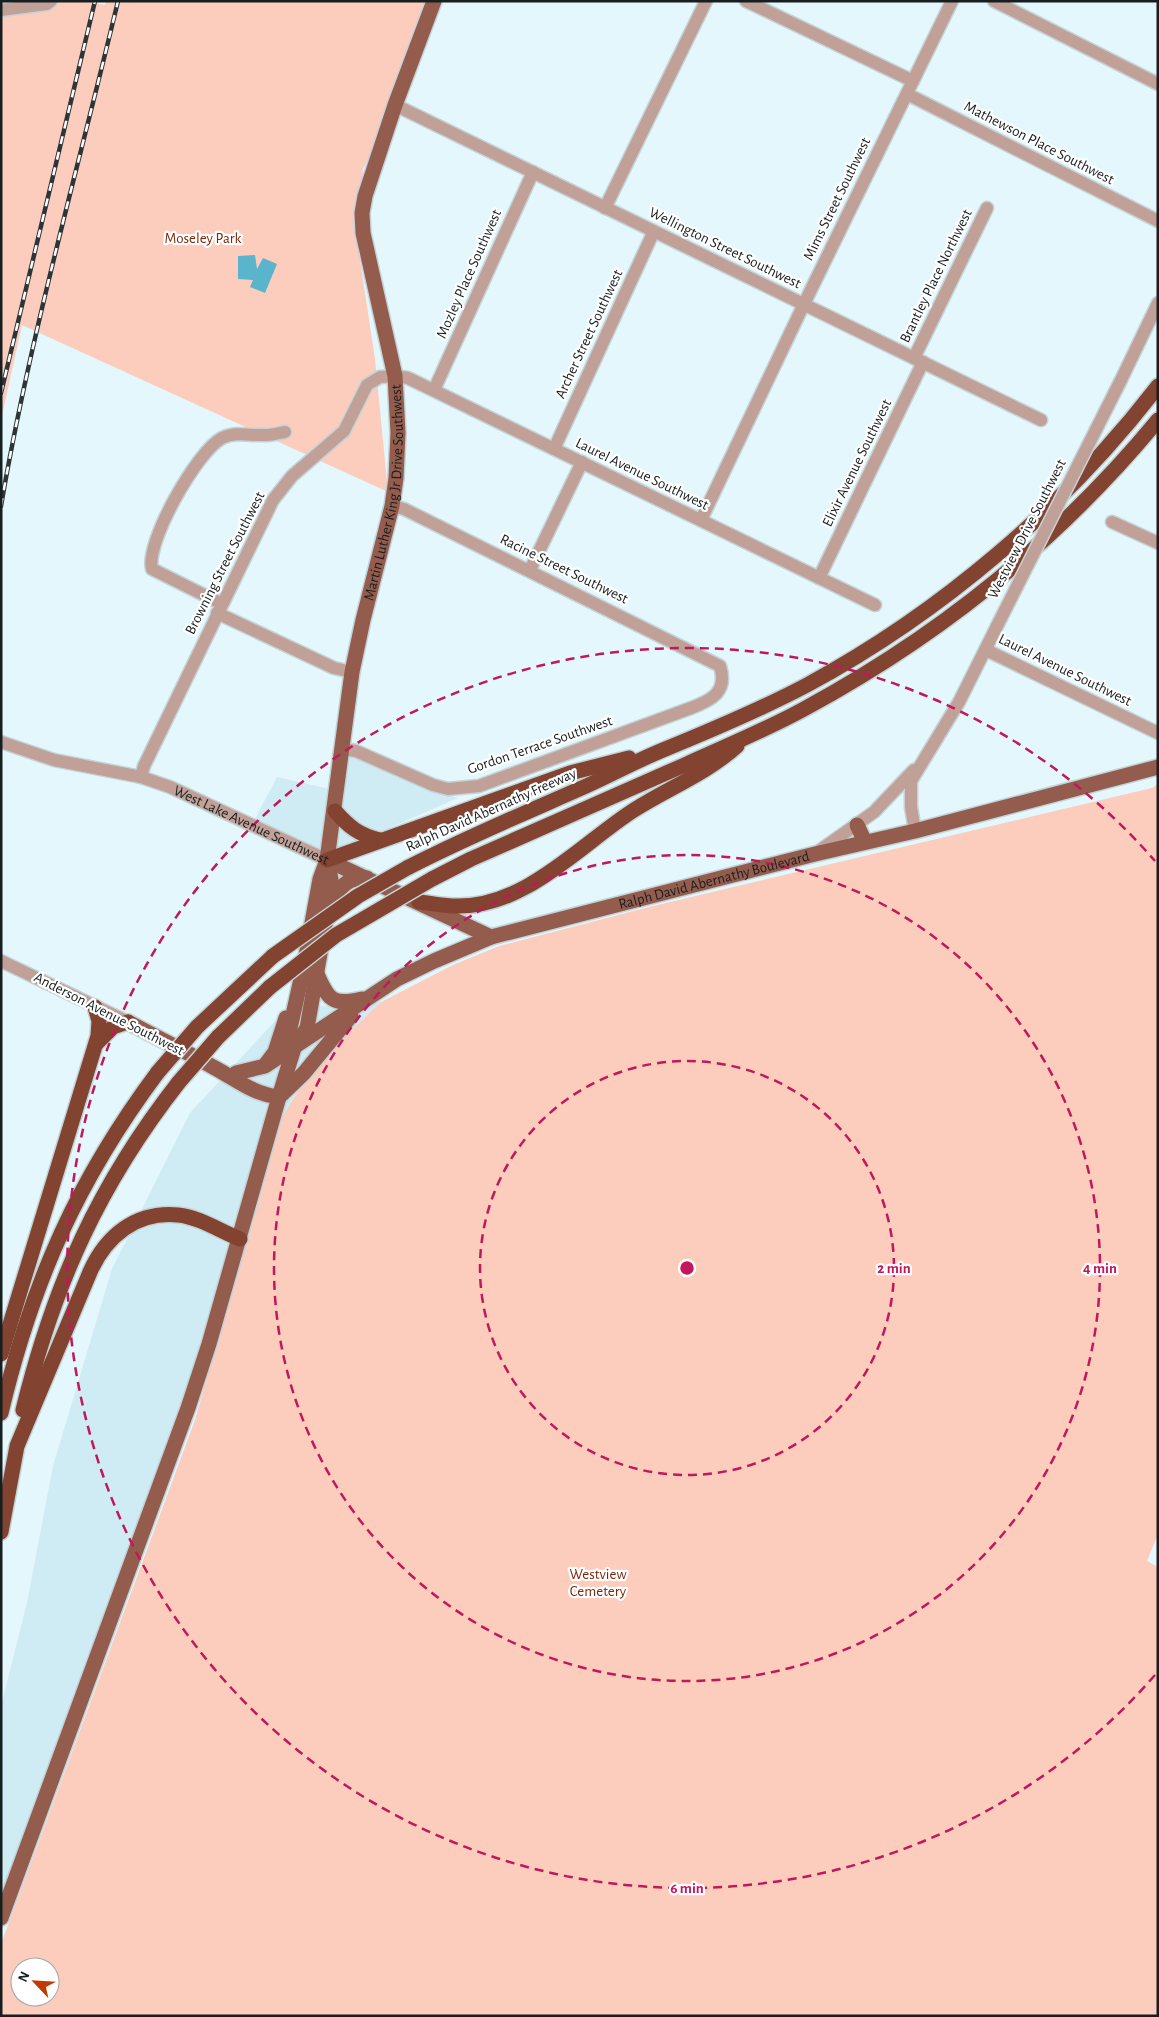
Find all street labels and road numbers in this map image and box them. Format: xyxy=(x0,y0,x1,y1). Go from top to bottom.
street label: Mathewson Place Southwest xyxy=(962,99,1117,187)
street label: Mims Street Southwest xyxy=(801,135,873,263)
street label: Wellington Street Southwest xyxy=(647,205,803,291)
street label: Mozley Place Southwest xyxy=(434,207,504,341)
street label: Brantley Place Northwest xyxy=(897,207,975,345)
street label: Archer Street Southwest xyxy=(553,267,626,401)
street label: Martin Luther King Jr Drive Southwest xyxy=(361,384,406,602)
street label: Elixir Avenue Southwest xyxy=(820,397,894,529)
street label: Laurel Avenue Southwest xyxy=(573,435,711,513)
street label: Westview Drive Southwest xyxy=(985,457,1069,601)
street label: Browning Street Southwest xyxy=(182,489,268,637)
street label: Racine Street Southwest xyxy=(498,531,631,607)
street label: Laurel Avenue Southwest xyxy=(996,631,1134,709)
street label: Gordon Terrace Southwest xyxy=(466,713,615,777)
street label: Ralph David Abernathy Freeway xyxy=(404,765,579,854)
street label: West Lake Avenue Southwest xyxy=(171,782,331,867)
street label: Ralph David Abernathy Boulevard xyxy=(617,848,811,912)
street label: Anderson Avenue Southwest xyxy=(32,970,187,1059)

